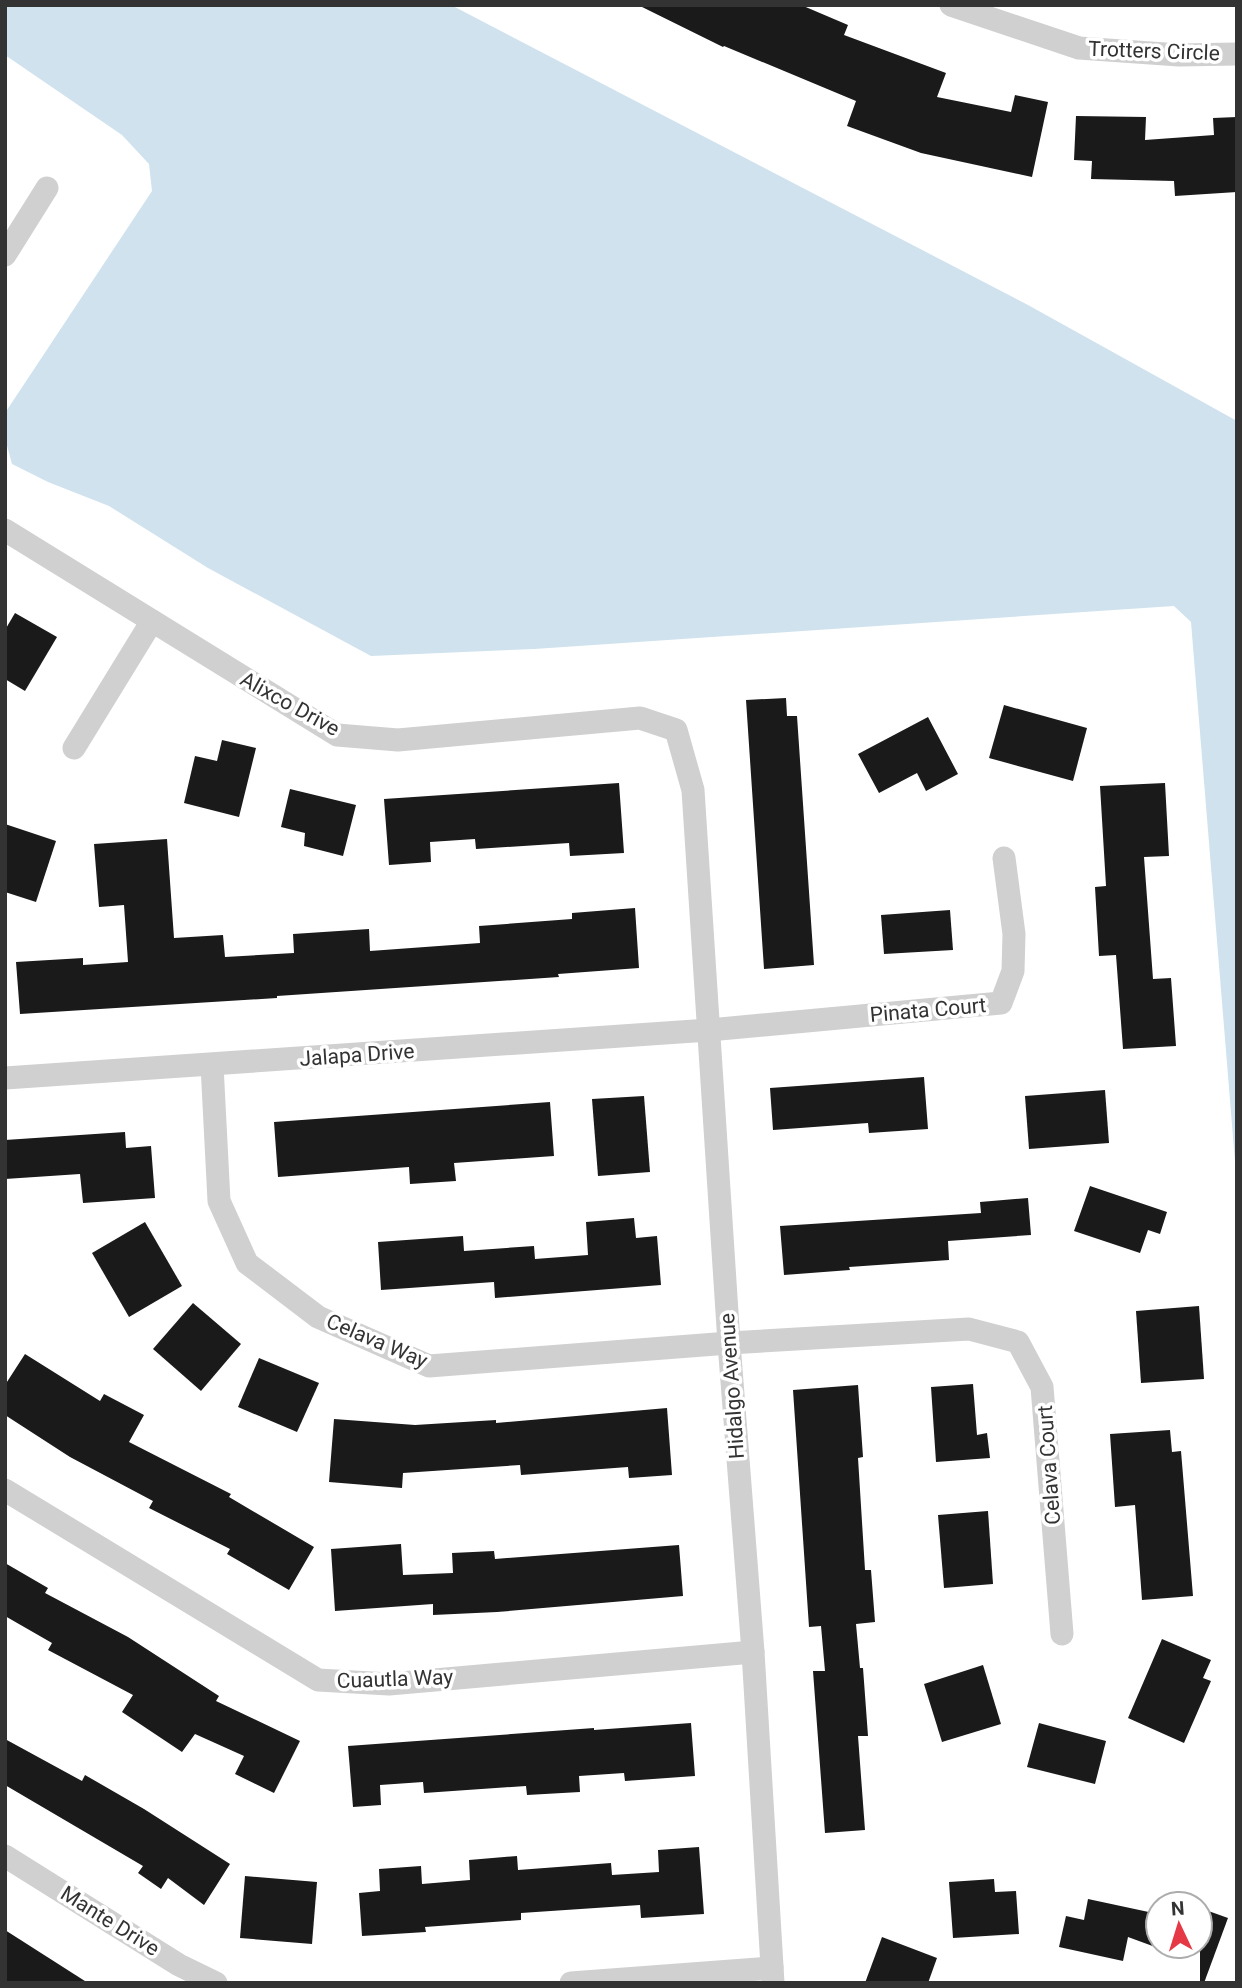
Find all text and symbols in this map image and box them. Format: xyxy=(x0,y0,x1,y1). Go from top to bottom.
street label: Trotters Circle xyxy=(1088,37,1220,65)
street label: Alixco Drive xyxy=(236,667,344,741)
street label: Pinata Court xyxy=(869,993,987,1027)
street label: Jalapa Drive xyxy=(299,1039,415,1071)
street label: Celava Way xyxy=(323,1309,431,1373)
street label: Hidalgo Avenue xyxy=(715,1312,749,1460)
street label: Celava Court xyxy=(1033,1404,1065,1525)
street label: Cuautla Way xyxy=(336,1665,454,1693)
street label: Mante Drive xyxy=(56,1881,164,1961)
north arrow xyxy=(1144,1890,1214,1960)
text: N xyxy=(1170,1897,1185,1920)

